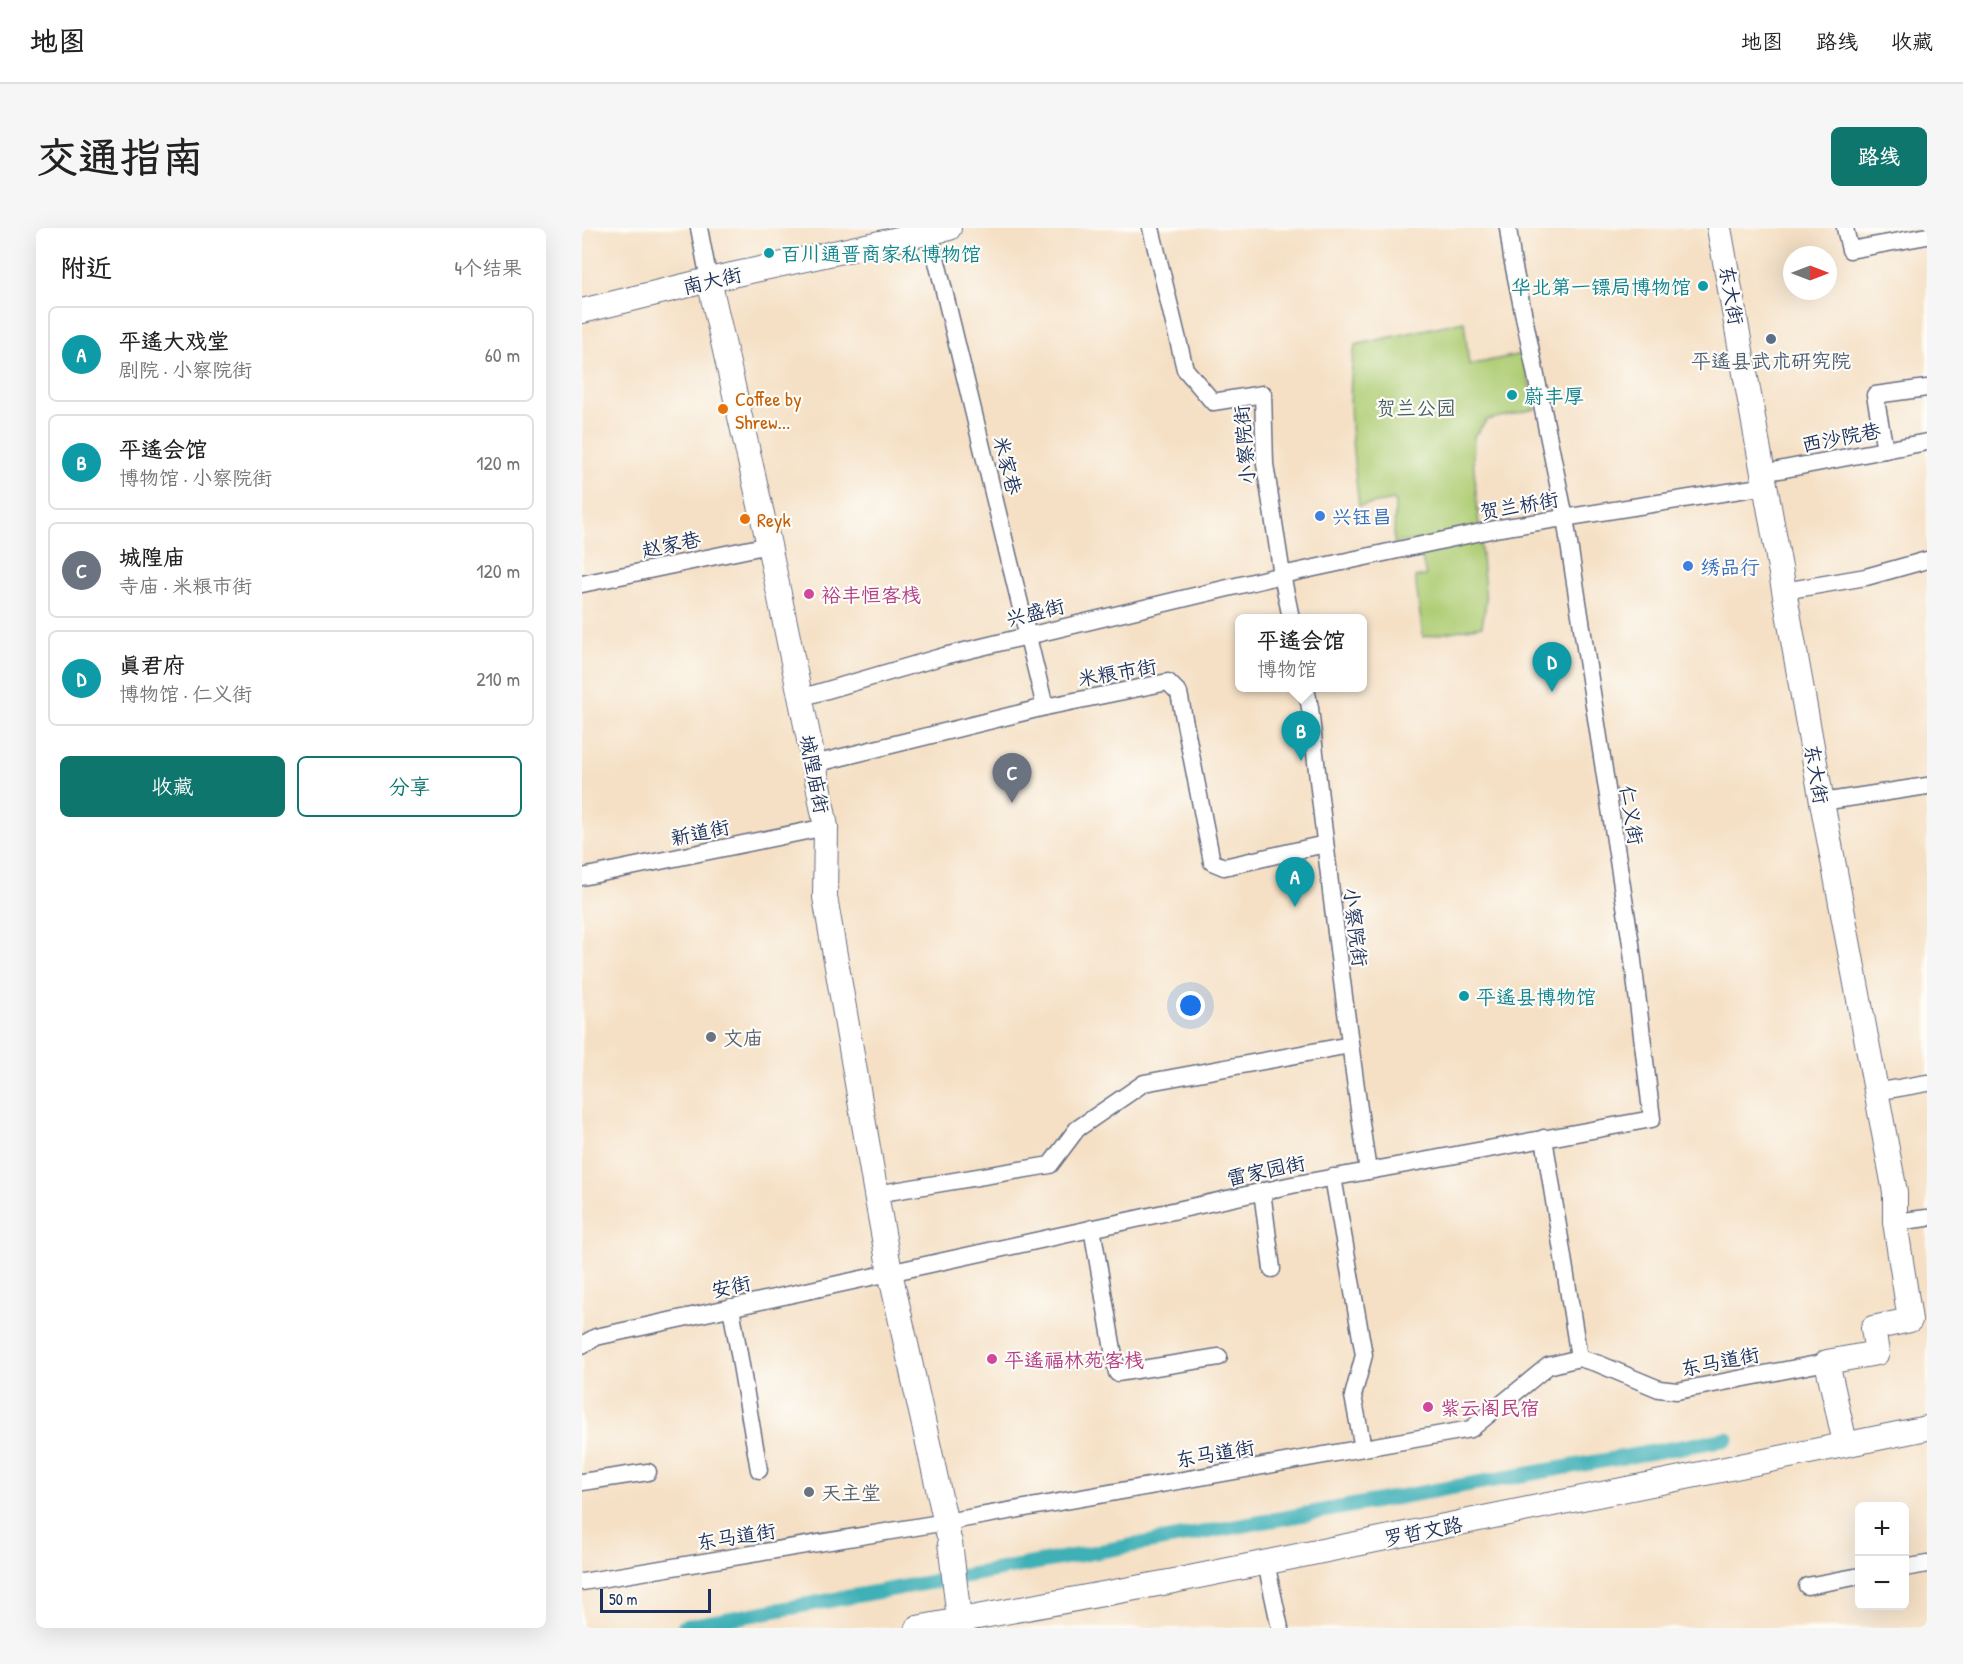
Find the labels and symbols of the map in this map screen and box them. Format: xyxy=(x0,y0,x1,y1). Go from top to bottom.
place label: 百川通晋商家私博物馆 xyxy=(781,240,981,267)
marker: 百川通晋商家私博物馆 xyxy=(762,246,776,260)
north arrow xyxy=(1783,246,1837,300)
street label: 南大街 xyxy=(680,260,744,300)
street label: 东大街 xyxy=(1713,263,1751,327)
place label: 华北第一镖局博物馆 xyxy=(1511,273,1691,300)
marker: 华北第一镖局博物馆 xyxy=(1696,279,1710,293)
marker: 平遥县武术研究院 xyxy=(1764,332,1778,346)
place label: 平遥县武术研究院 xyxy=(1691,347,1851,374)
place label: 蔚丰厚 xyxy=(1524,382,1584,409)
place label: Coffee by Shrew... xyxy=(735,385,802,435)
marker: 蔚丰厚 xyxy=(1505,388,1519,402)
park label: 贺兰公园 xyxy=(1376,394,1456,421)
marker: Coffee by Shrew... xyxy=(716,402,730,416)
street label: 小察院街 xyxy=(1227,404,1261,486)
street label: 西沙院巷 xyxy=(1799,416,1884,458)
street label: 米家巷 xyxy=(988,433,1029,498)
street label: 贺兰桥街 xyxy=(1477,485,1561,525)
place label: 兴钰昌 xyxy=(1332,503,1392,530)
place label: Reyk xyxy=(757,506,791,533)
marker: 兴钰昌 xyxy=(1313,509,1327,523)
marker: Reyk xyxy=(738,512,752,526)
street label: 赵家巷 xyxy=(639,524,704,563)
place label: 绣品行 xyxy=(1700,553,1760,580)
marker: 绣品行 xyxy=(1681,559,1695,573)
place label: 裕丰恒客栈 xyxy=(821,581,921,608)
marker: 裕丰恒客栈 xyxy=(802,587,816,601)
street label: 兴盛街 xyxy=(1003,592,1067,632)
pin: D xyxy=(1532,642,1572,692)
street label: 米粮市街 xyxy=(1075,652,1159,692)
pin: B xyxy=(1282,712,1320,761)
street label: 城隍庙街 xyxy=(794,732,836,816)
street label: 东大街 xyxy=(1798,742,1836,806)
pin: C xyxy=(992,754,1032,803)
street label: 仁义街 xyxy=(1614,783,1650,847)
street label: 新道街 xyxy=(668,813,732,851)
pin: A xyxy=(1276,858,1314,907)
street label: 小察院街 xyxy=(1338,886,1374,968)
place label: 平遥县博物馆 xyxy=(1476,983,1596,1010)
marker: 平遥县博物馆 xyxy=(1457,989,1471,1003)
your location xyxy=(1176,991,1205,1020)
place label: 文庙 xyxy=(723,1024,763,1051)
marker: 文庙 xyxy=(704,1030,718,1044)
street label: 雷家园街 xyxy=(1224,1148,1308,1192)
street label: 安街 xyxy=(709,1269,753,1303)
street label: 东马道街 xyxy=(1678,1340,1762,1382)
place label: 平遥福林苑客栈 xyxy=(1004,1346,1144,1373)
marker: 平遥福林苑客栈 xyxy=(985,1352,999,1366)
place label: 紫云阁民宿 xyxy=(1440,1394,1540,1421)
marker: 紫云阁民宿 xyxy=(1421,1400,1435,1414)
street label: 东马道街 xyxy=(1173,1433,1257,1473)
place label: 天主堂 xyxy=(821,1479,881,1506)
marker: 天主堂 xyxy=(802,1485,816,1499)
street label: 罗哲文路 xyxy=(1381,1510,1466,1552)
street label: 东马道街 xyxy=(694,1516,778,1556)
scale bar xyxy=(600,1586,711,1614)

